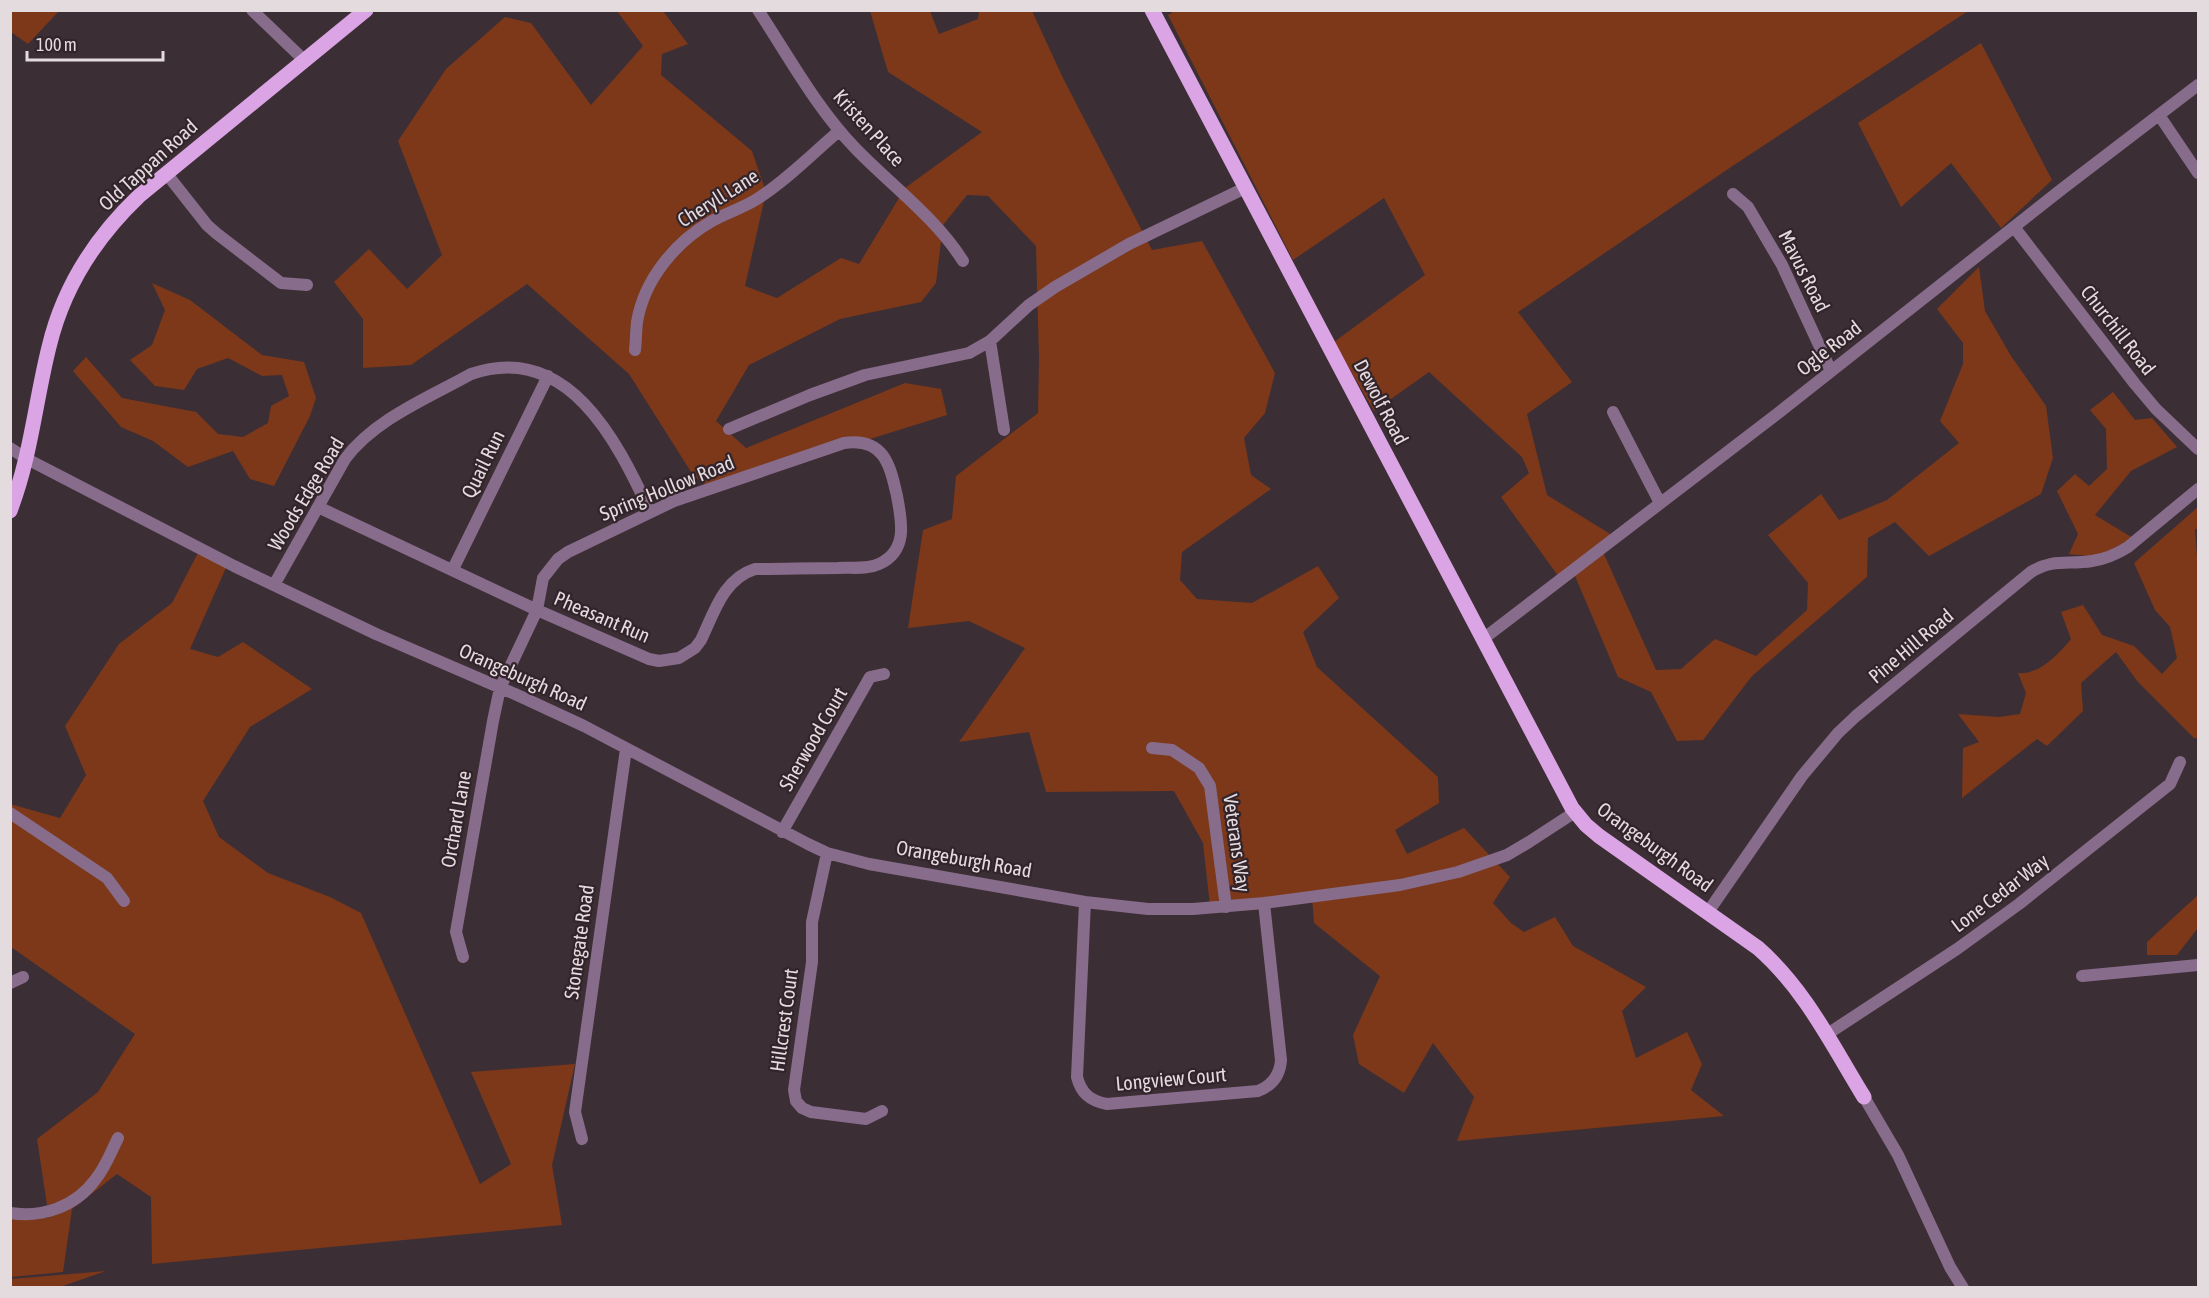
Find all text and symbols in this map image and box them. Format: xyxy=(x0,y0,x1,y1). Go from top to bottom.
scale bar xyxy=(27,24,164,62)
text: 100 m xyxy=(36,34,77,55)
street label: Kristen Place xyxy=(829,85,910,171)
street label: Old Tappan Road xyxy=(94,114,202,215)
street label: Cheryll Lane xyxy=(673,164,762,231)
street label: Mavus Road xyxy=(1774,226,1835,315)
street label: Churchill Road xyxy=(2076,280,2161,379)
street label: Ogle Road xyxy=(1792,315,1865,380)
street label: Dewolf Road xyxy=(1349,355,1413,448)
street label: Quail Run xyxy=(456,426,509,501)
street label: Woods Edge Road xyxy=(263,433,348,555)
street label: Spring Hollow Road xyxy=(596,450,737,525)
street label: Pheasant Run xyxy=(551,586,654,647)
street label: Pine Hill Road xyxy=(1864,604,1958,688)
street label: Orangeburgh Road xyxy=(456,638,591,715)
street label: Sherwood Court xyxy=(774,683,851,794)
street label: Orchard Lane xyxy=(436,769,475,869)
street label: Veterans Way xyxy=(1219,792,1256,893)
street label: Orangeburgh Road xyxy=(1593,797,1718,896)
street label: Orangeburgh Road xyxy=(895,835,1034,882)
street label: Lone Cedar Way xyxy=(1947,849,2053,937)
street label: Stonegate Road xyxy=(559,883,598,1001)
street label: Hillcrest Court xyxy=(765,967,802,1073)
street label: Longview Court xyxy=(1114,1062,1228,1095)

